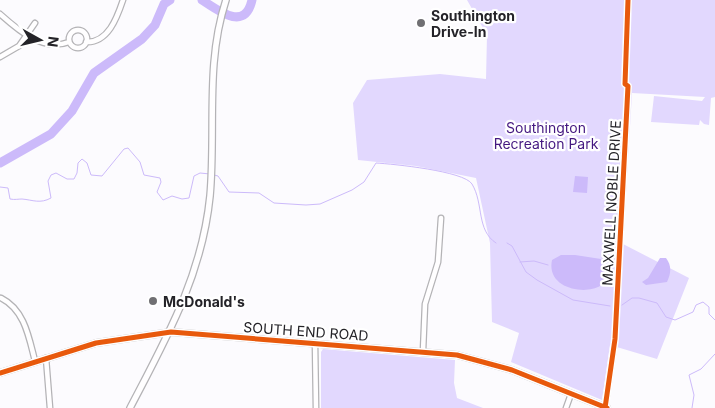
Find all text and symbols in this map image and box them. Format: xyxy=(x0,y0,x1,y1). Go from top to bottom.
place label: Southington Drive-In xyxy=(431,7,515,40)
north arrow xyxy=(15,15,65,65)
marker: Southington Drive-In xyxy=(415,17,427,29)
text: N xyxy=(44,35,63,48)
park label: Southington Recreation Park xyxy=(494,119,599,152)
street label: MAXWELL NOBLE DRIVE xyxy=(598,120,624,286)
place label: McDonald's xyxy=(163,293,245,310)
marker: McDonald's xyxy=(147,295,159,307)
street label: SOUTH END ROAD xyxy=(243,318,369,344)

